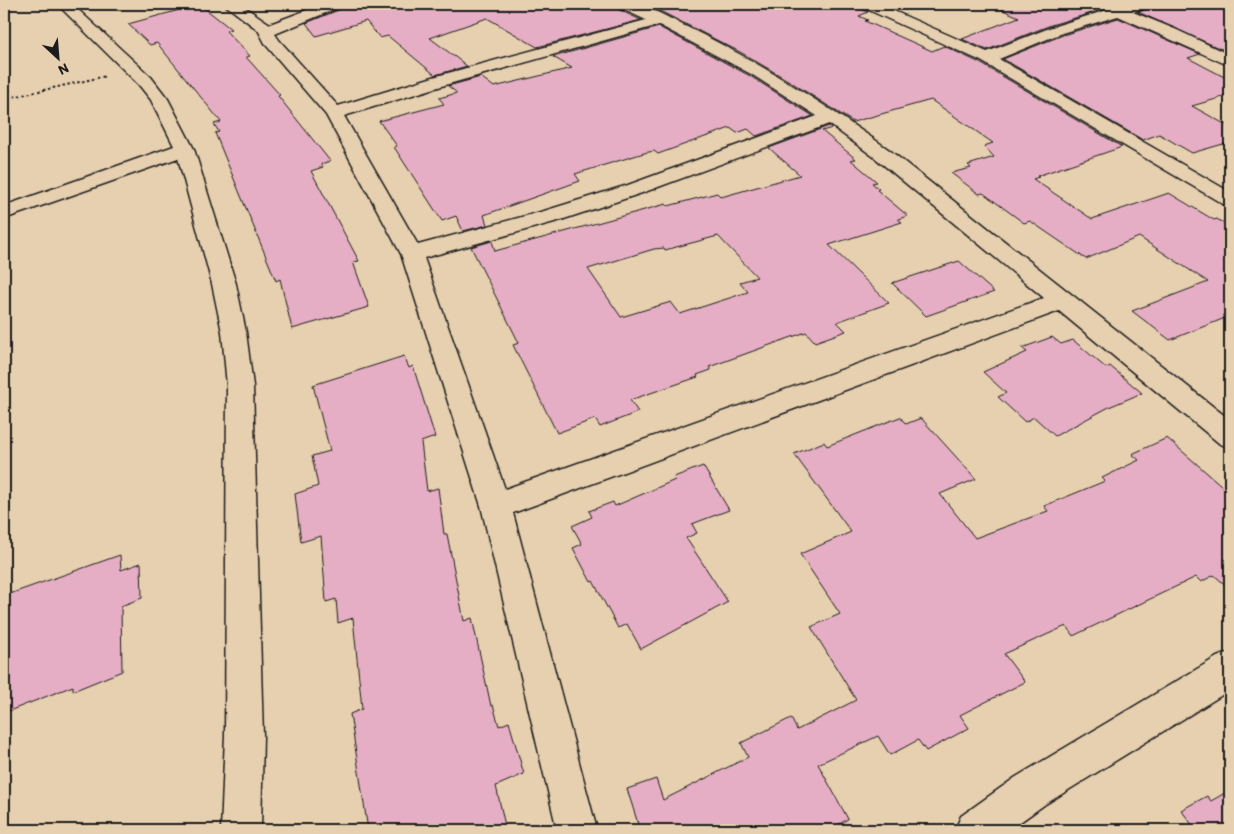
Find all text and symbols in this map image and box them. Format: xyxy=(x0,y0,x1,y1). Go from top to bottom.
north arrow xyxy=(32,32,82,82)
text: N xyxy=(56,60,71,79)

